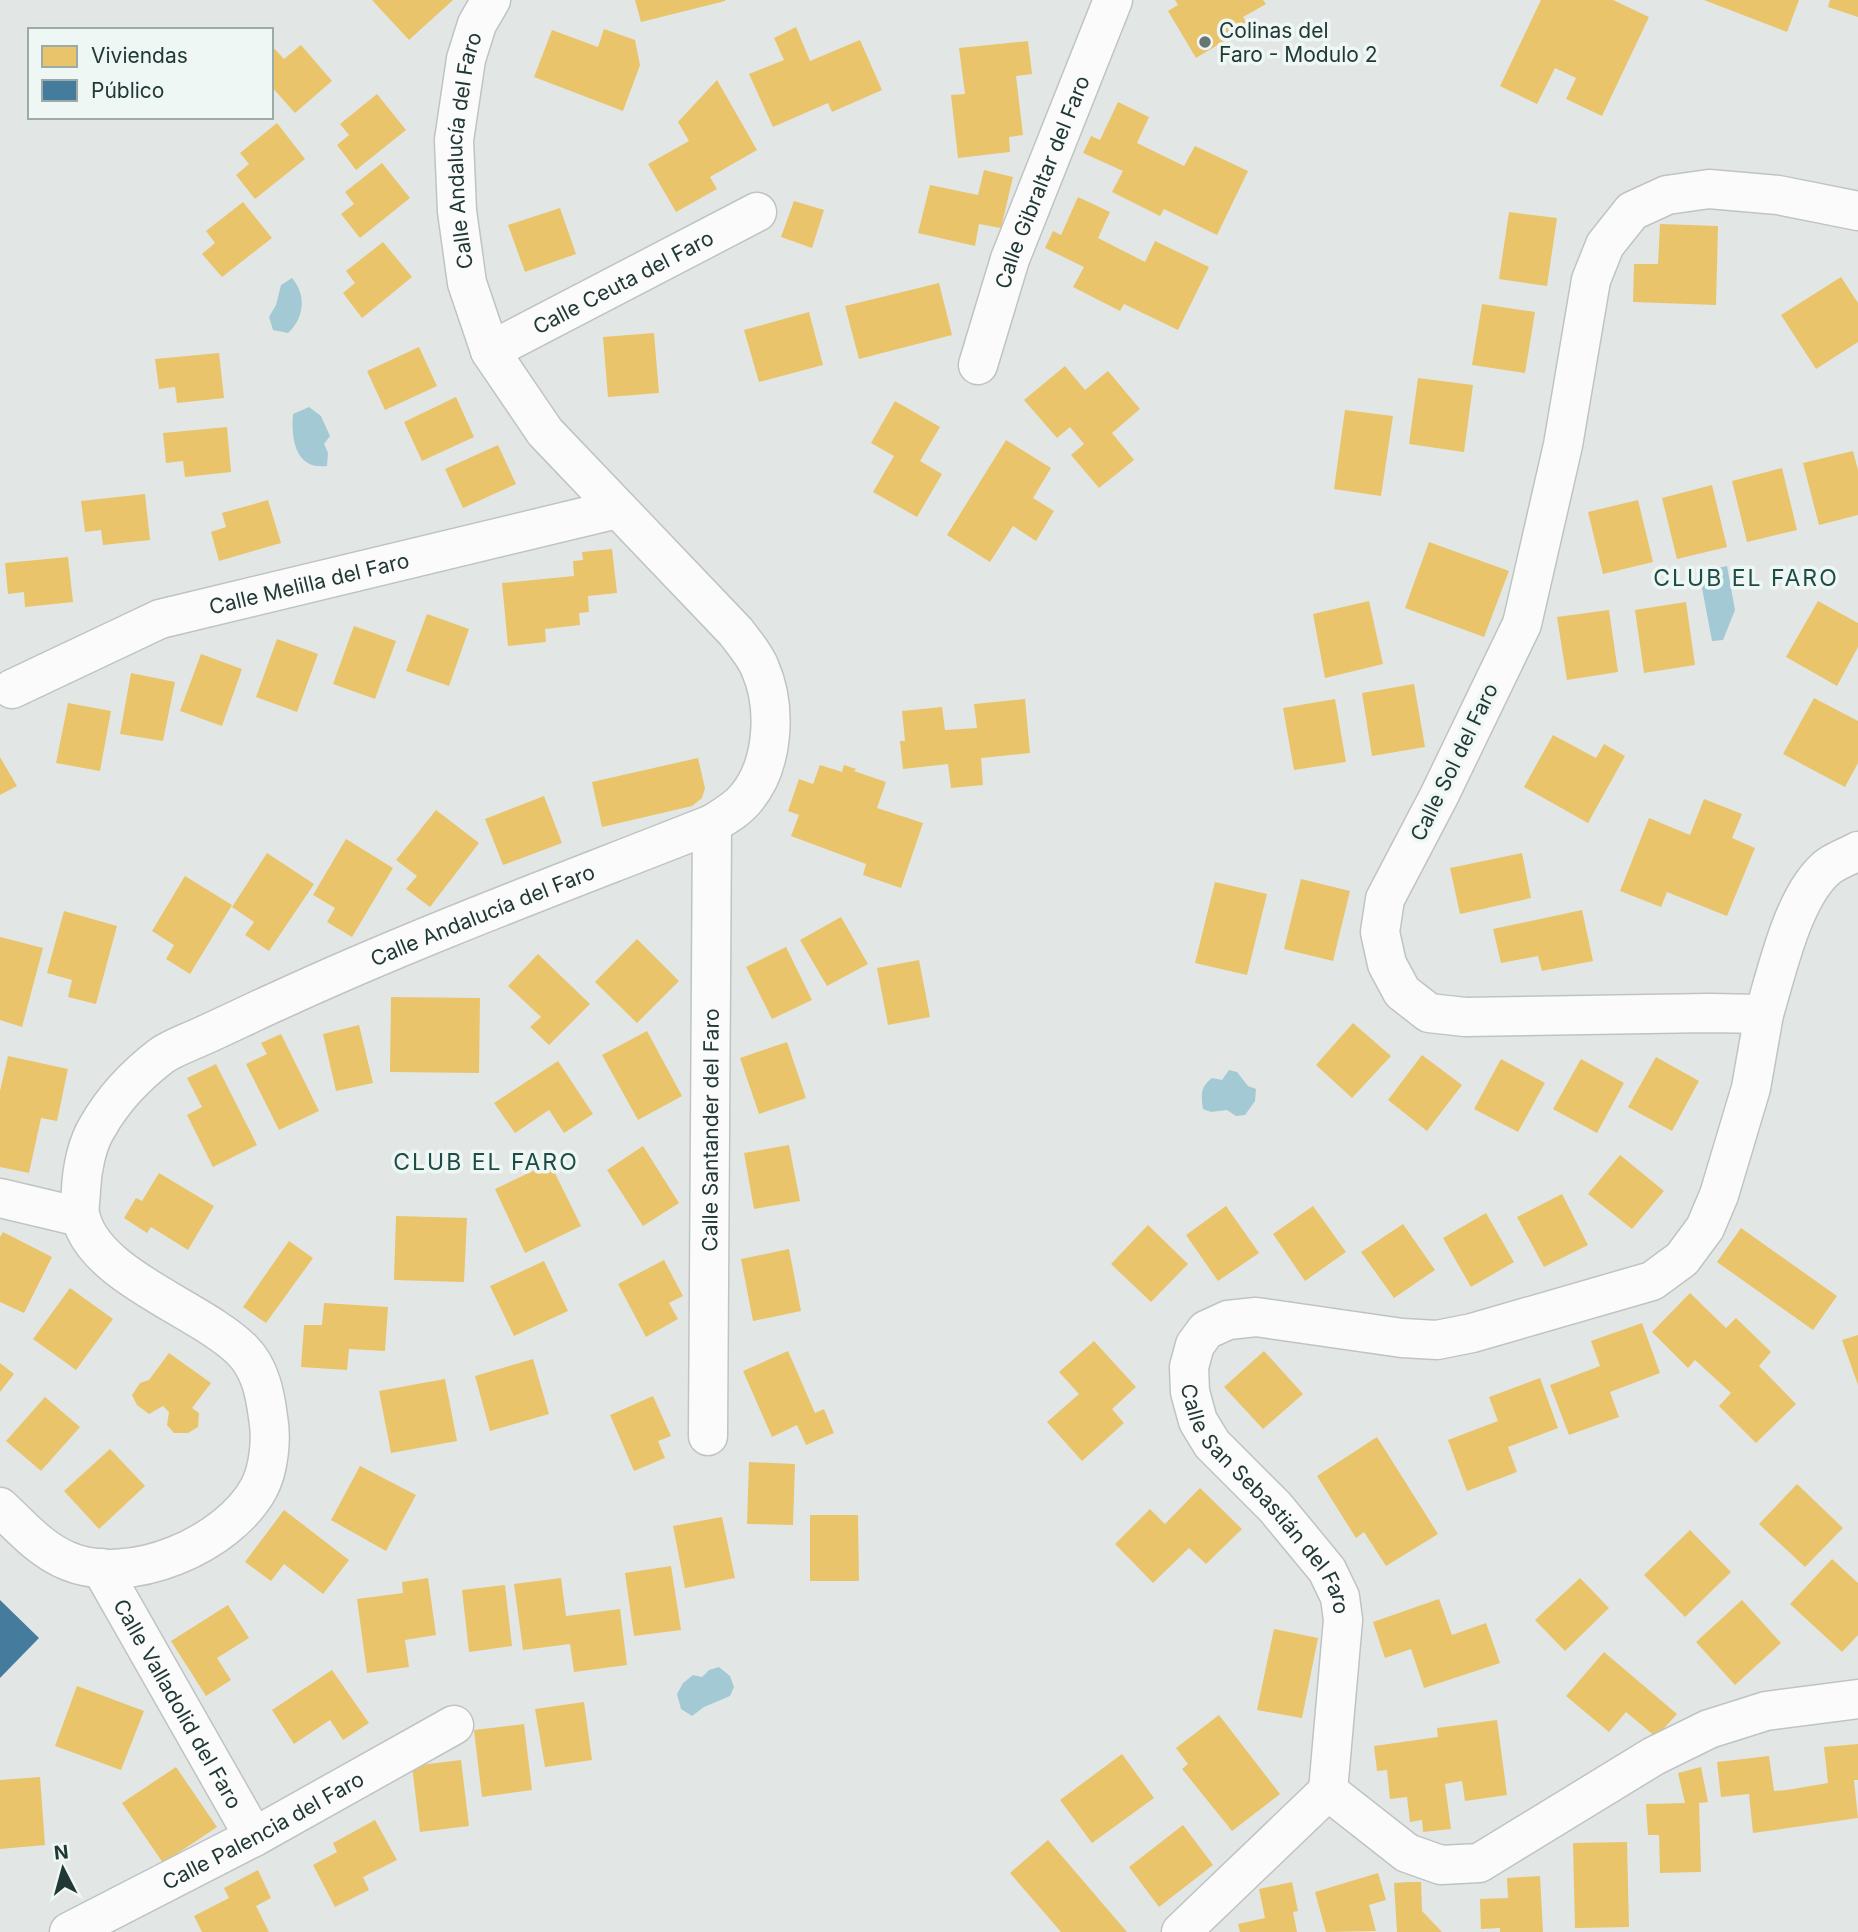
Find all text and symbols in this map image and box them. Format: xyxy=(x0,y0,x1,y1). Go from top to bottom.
place label: Colinas del Faro - Modulo 2 xyxy=(1219,18,1378,67)
legend xyxy=(28,28,273,119)
street label: Calle Andalucía del Faro xyxy=(441,29,486,271)
marker: Colinas del Faro - Modulo 2 xyxy=(1197,34,1213,50)
text: Viviendas xyxy=(91,43,188,68)
street label: Calle Gibraltar del Faro xyxy=(989,72,1094,291)
text: Público xyxy=(91,78,164,103)
street label: Calle Ceuta del Faro xyxy=(529,224,718,339)
street label: Calle Melilla del Faro xyxy=(207,547,411,619)
district label: CLUB EL FARO xyxy=(1653,564,1839,592)
street label: Calle Sol del Faro xyxy=(1405,679,1503,845)
street label: Calle Andalucía del Faro xyxy=(367,859,598,971)
street label: Calle Santander del Faro xyxy=(697,1008,723,1252)
district label: CLUB EL FARO xyxy=(393,1148,579,1176)
street label: Calle San Sebastián del Faro xyxy=(1177,1383,1355,1615)
street label: Calle Valladolid del Faro xyxy=(109,1594,248,1813)
street label: Calle Palencia del Faro xyxy=(158,1766,368,1895)
north arrow xyxy=(28,1834,98,1904)
text: N xyxy=(53,1840,70,1865)

